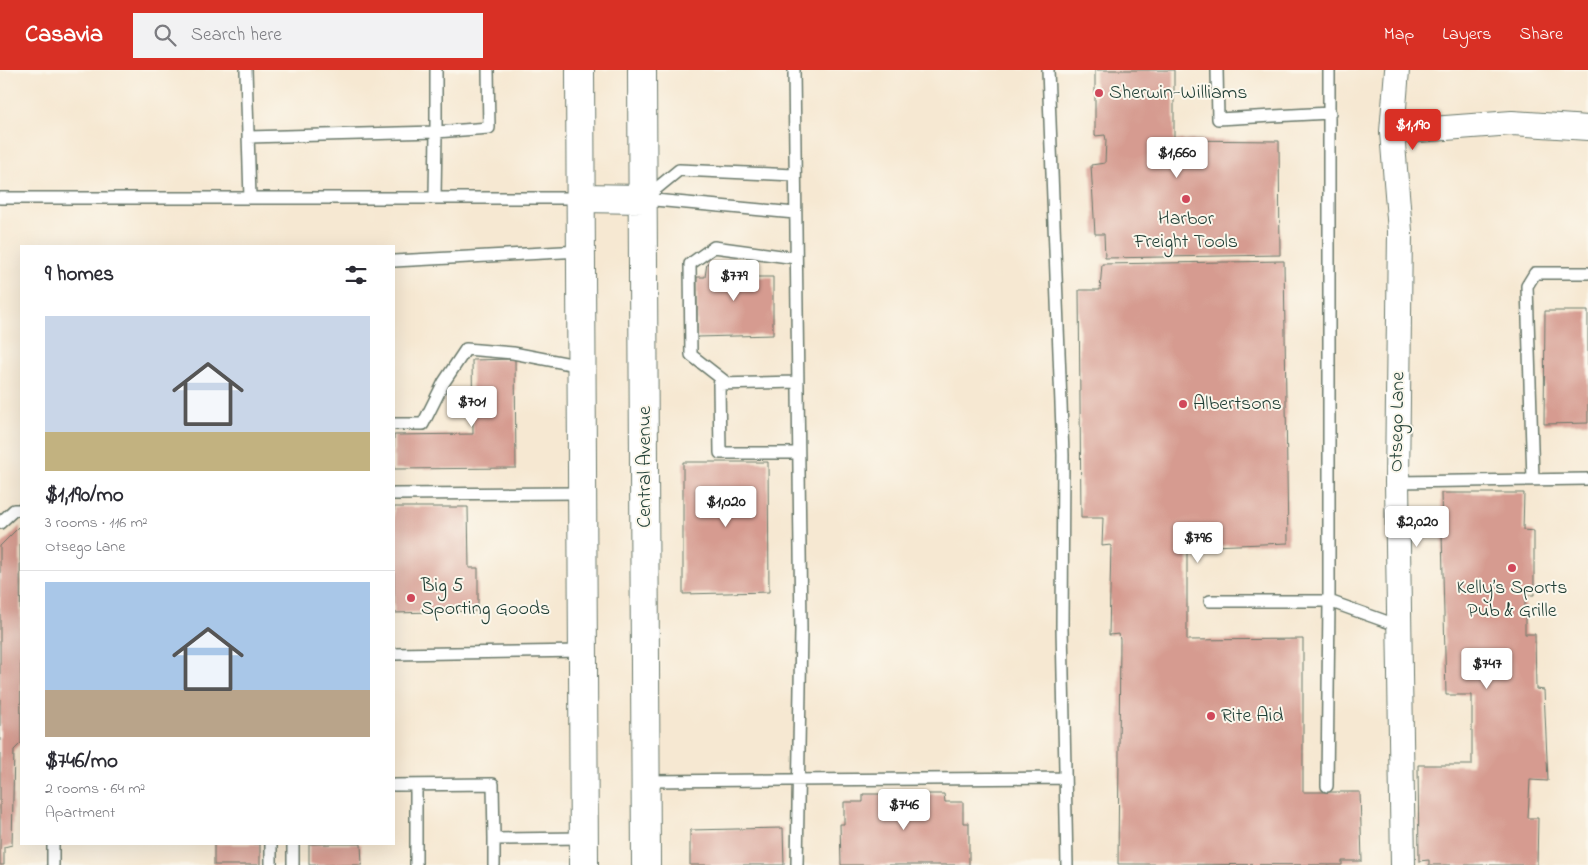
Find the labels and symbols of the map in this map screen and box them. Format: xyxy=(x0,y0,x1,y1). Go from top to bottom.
place label: Sherwin-Williams xyxy=(1109,79,1248,108)
marker: Sherwin-Williams xyxy=(1093,87,1105,99)
pin: $1,190 xyxy=(1372,108,1454,151)
pin: $1,660 xyxy=(1136,136,1218,179)
marker: Harbor Freight Tools xyxy=(1180,193,1192,205)
place label: Harbor Freight Tools xyxy=(1133,205,1238,258)
pin: $779 xyxy=(704,260,764,302)
street label: Otsego Lane xyxy=(1383,372,1414,472)
pin: $701 xyxy=(442,386,502,428)
place label: Albertsons xyxy=(1193,390,1282,419)
marker: Albertsons xyxy=(1177,398,1189,410)
street label: Central Avenue xyxy=(631,406,660,528)
pin: $1,020 xyxy=(685,486,767,528)
pin: $2,020 xyxy=(1376,506,1458,548)
pin: $796 xyxy=(1168,522,1228,564)
marker: Kelly’s Sports Pub & Grille xyxy=(1506,562,1518,574)
place label: Big 5 Sporting Goods xyxy=(420,572,550,625)
place label: Kelly’s Sports Pub & Grille xyxy=(1457,574,1567,626)
marker: Big 5 Sporting Goods xyxy=(405,592,417,604)
pin: $747 xyxy=(1457,648,1517,690)
place label: Rite Aid xyxy=(1221,702,1284,731)
marker: Rite Aid xyxy=(1205,710,1217,722)
pin: $746 xyxy=(874,788,934,831)

